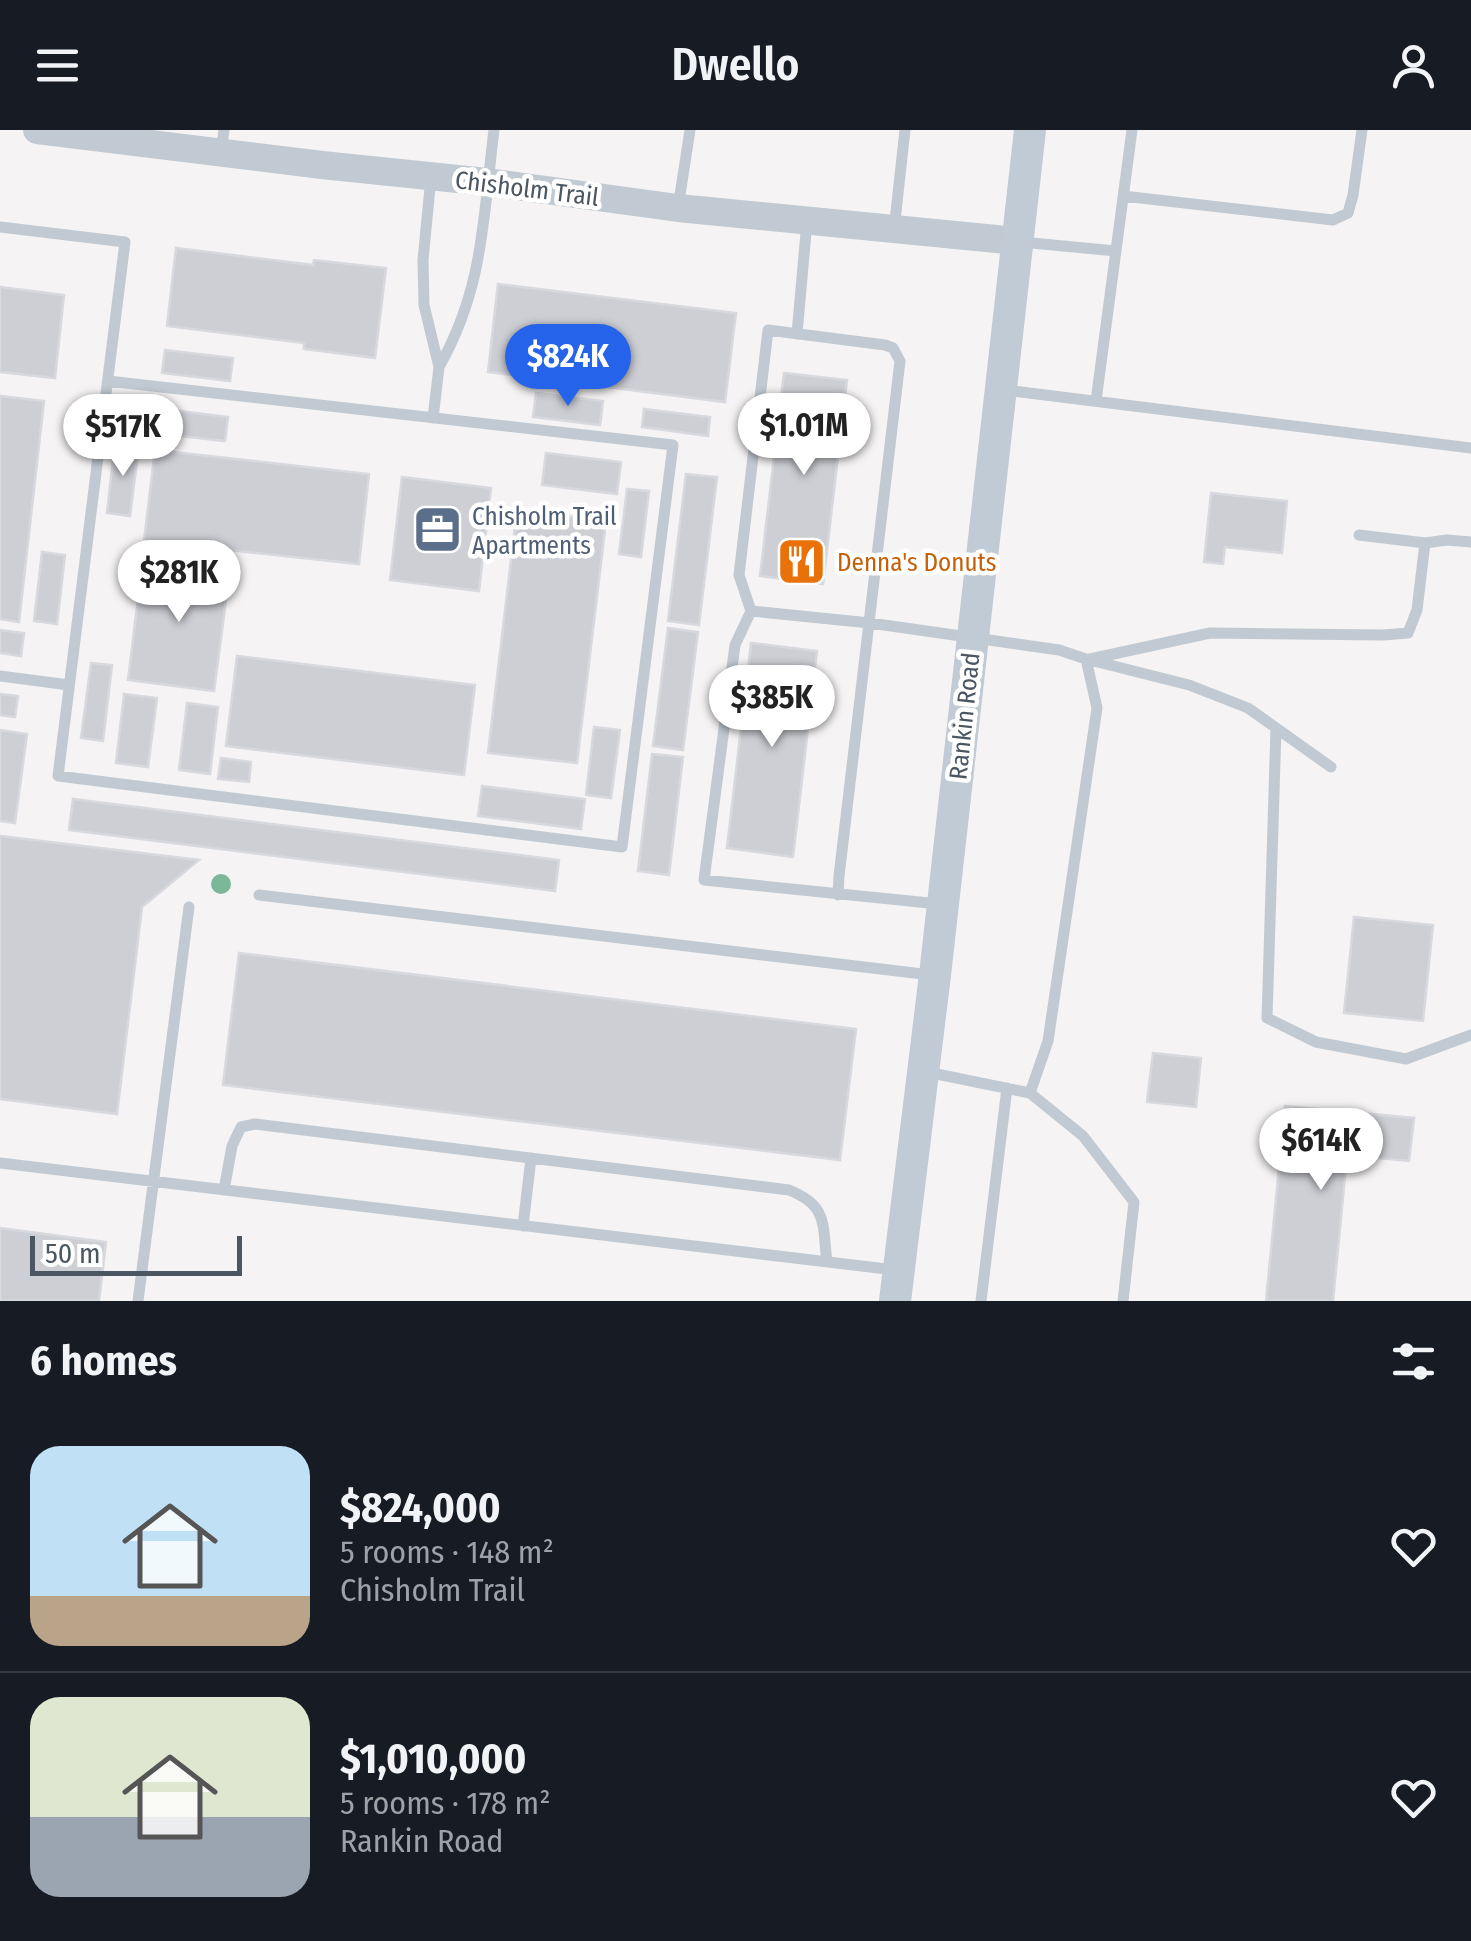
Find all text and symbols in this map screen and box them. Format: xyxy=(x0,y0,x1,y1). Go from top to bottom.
icon: menu xyxy=(30,38,85,93)
text: Dwello xyxy=(671,38,800,92)
icon: person xyxy=(1386,38,1441,93)
street label: Chisholm Trail xyxy=(453,165,601,213)
pin: $824K xyxy=(498,324,638,409)
text: $824K xyxy=(527,337,609,375)
pin: $1.01M xyxy=(723,393,885,478)
pin: $517K xyxy=(53,394,193,479)
text: $1.01M xyxy=(760,406,848,444)
text: $517K xyxy=(85,407,161,445)
place label: Chisholm Trail Apartments xyxy=(472,502,617,561)
office icon: Chisholm Trail Apartments xyxy=(411,504,463,556)
restaurant icon: Denna's Donuts xyxy=(776,536,828,588)
pin: $281K xyxy=(109,540,249,625)
place label: Denna's Donuts xyxy=(837,548,996,578)
text: $281K xyxy=(140,553,218,591)
street label: Rankin Road xyxy=(943,651,987,781)
pin: $385K xyxy=(702,665,842,750)
text: $385K xyxy=(731,678,813,716)
pin: $614K xyxy=(1251,1108,1391,1193)
text: $614K xyxy=(1281,1121,1361,1159)
scale bar xyxy=(30,1231,242,1276)
text: 50 m xyxy=(45,1237,101,1270)
icon: filters xyxy=(1386,1334,1441,1389)
text: 6 homes xyxy=(30,1336,177,1386)
text: $824,000 xyxy=(340,1483,501,1533)
icon: home xyxy=(110,1486,230,1606)
icon: heart xyxy=(1386,1519,1441,1574)
text: 5 rooms · 148 m² xyxy=(340,1533,554,1571)
text: Chisholm Trail xyxy=(340,1571,525,1609)
text: $1,010,000 xyxy=(340,1734,526,1784)
icon: home xyxy=(110,1737,230,1857)
icon: heart xyxy=(1386,1770,1441,1825)
text: 5 rooms · 178 m² xyxy=(340,1784,551,1822)
text: Rankin Road xyxy=(340,1822,503,1860)

